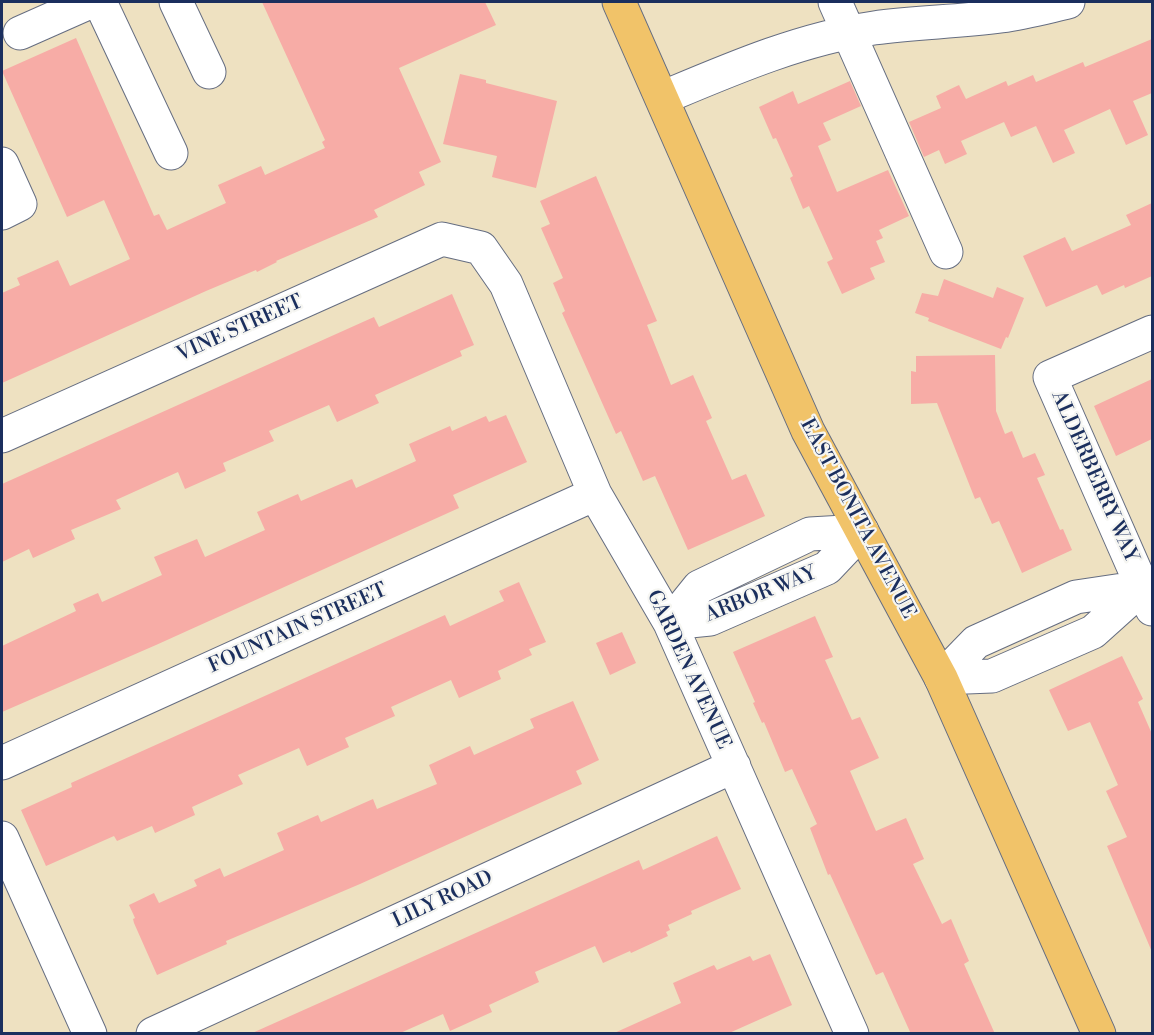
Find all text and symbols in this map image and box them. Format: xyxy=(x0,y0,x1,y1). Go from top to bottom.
street label: VINE STREET xyxy=(173,291,307,367)
street label: ALDERBERRY WAY xyxy=(1045,388,1143,566)
street label: EAST BONITA AVENUE xyxy=(794,415,920,623)
street label: ARBOR WAY xyxy=(702,562,820,628)
street label: FOUNTAIN STREET xyxy=(205,579,391,679)
street label: GARDEN AVENUE xyxy=(641,587,735,753)
street label: LILY ROAD xyxy=(389,866,497,934)

